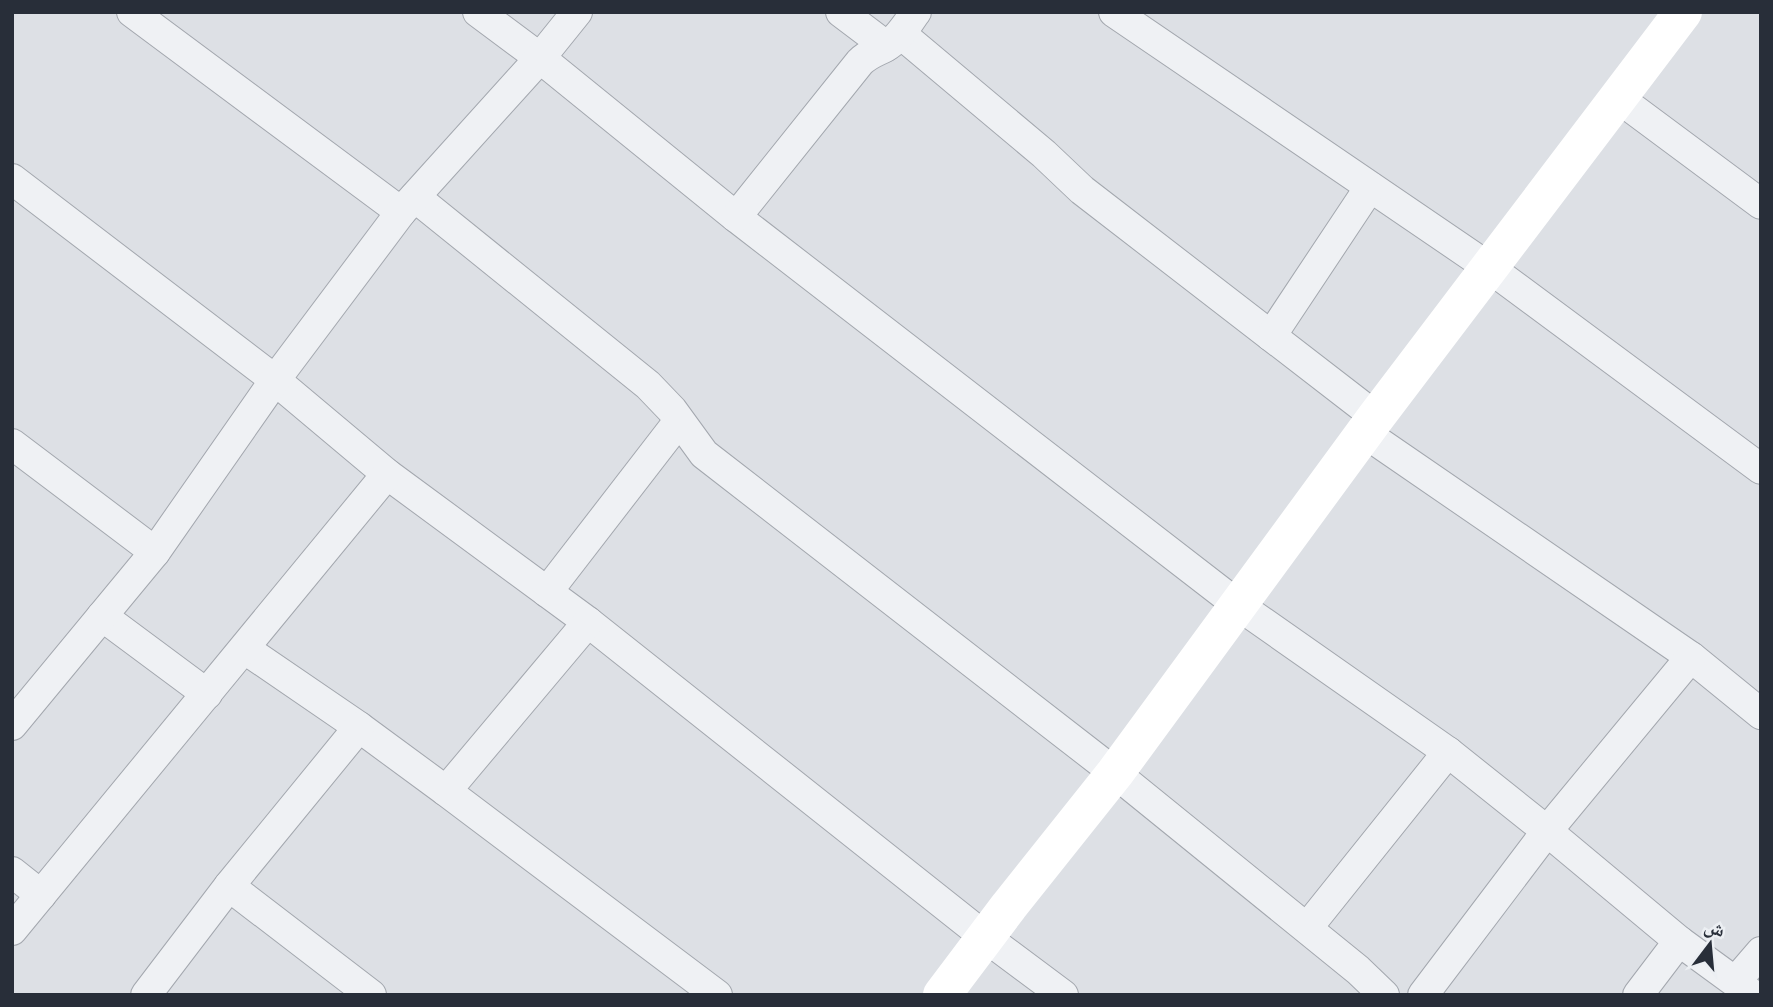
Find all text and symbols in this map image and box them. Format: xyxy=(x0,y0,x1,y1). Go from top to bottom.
north arrow xyxy=(1675,909,1745,979)
text: ش xyxy=(1701,913,1728,945)

